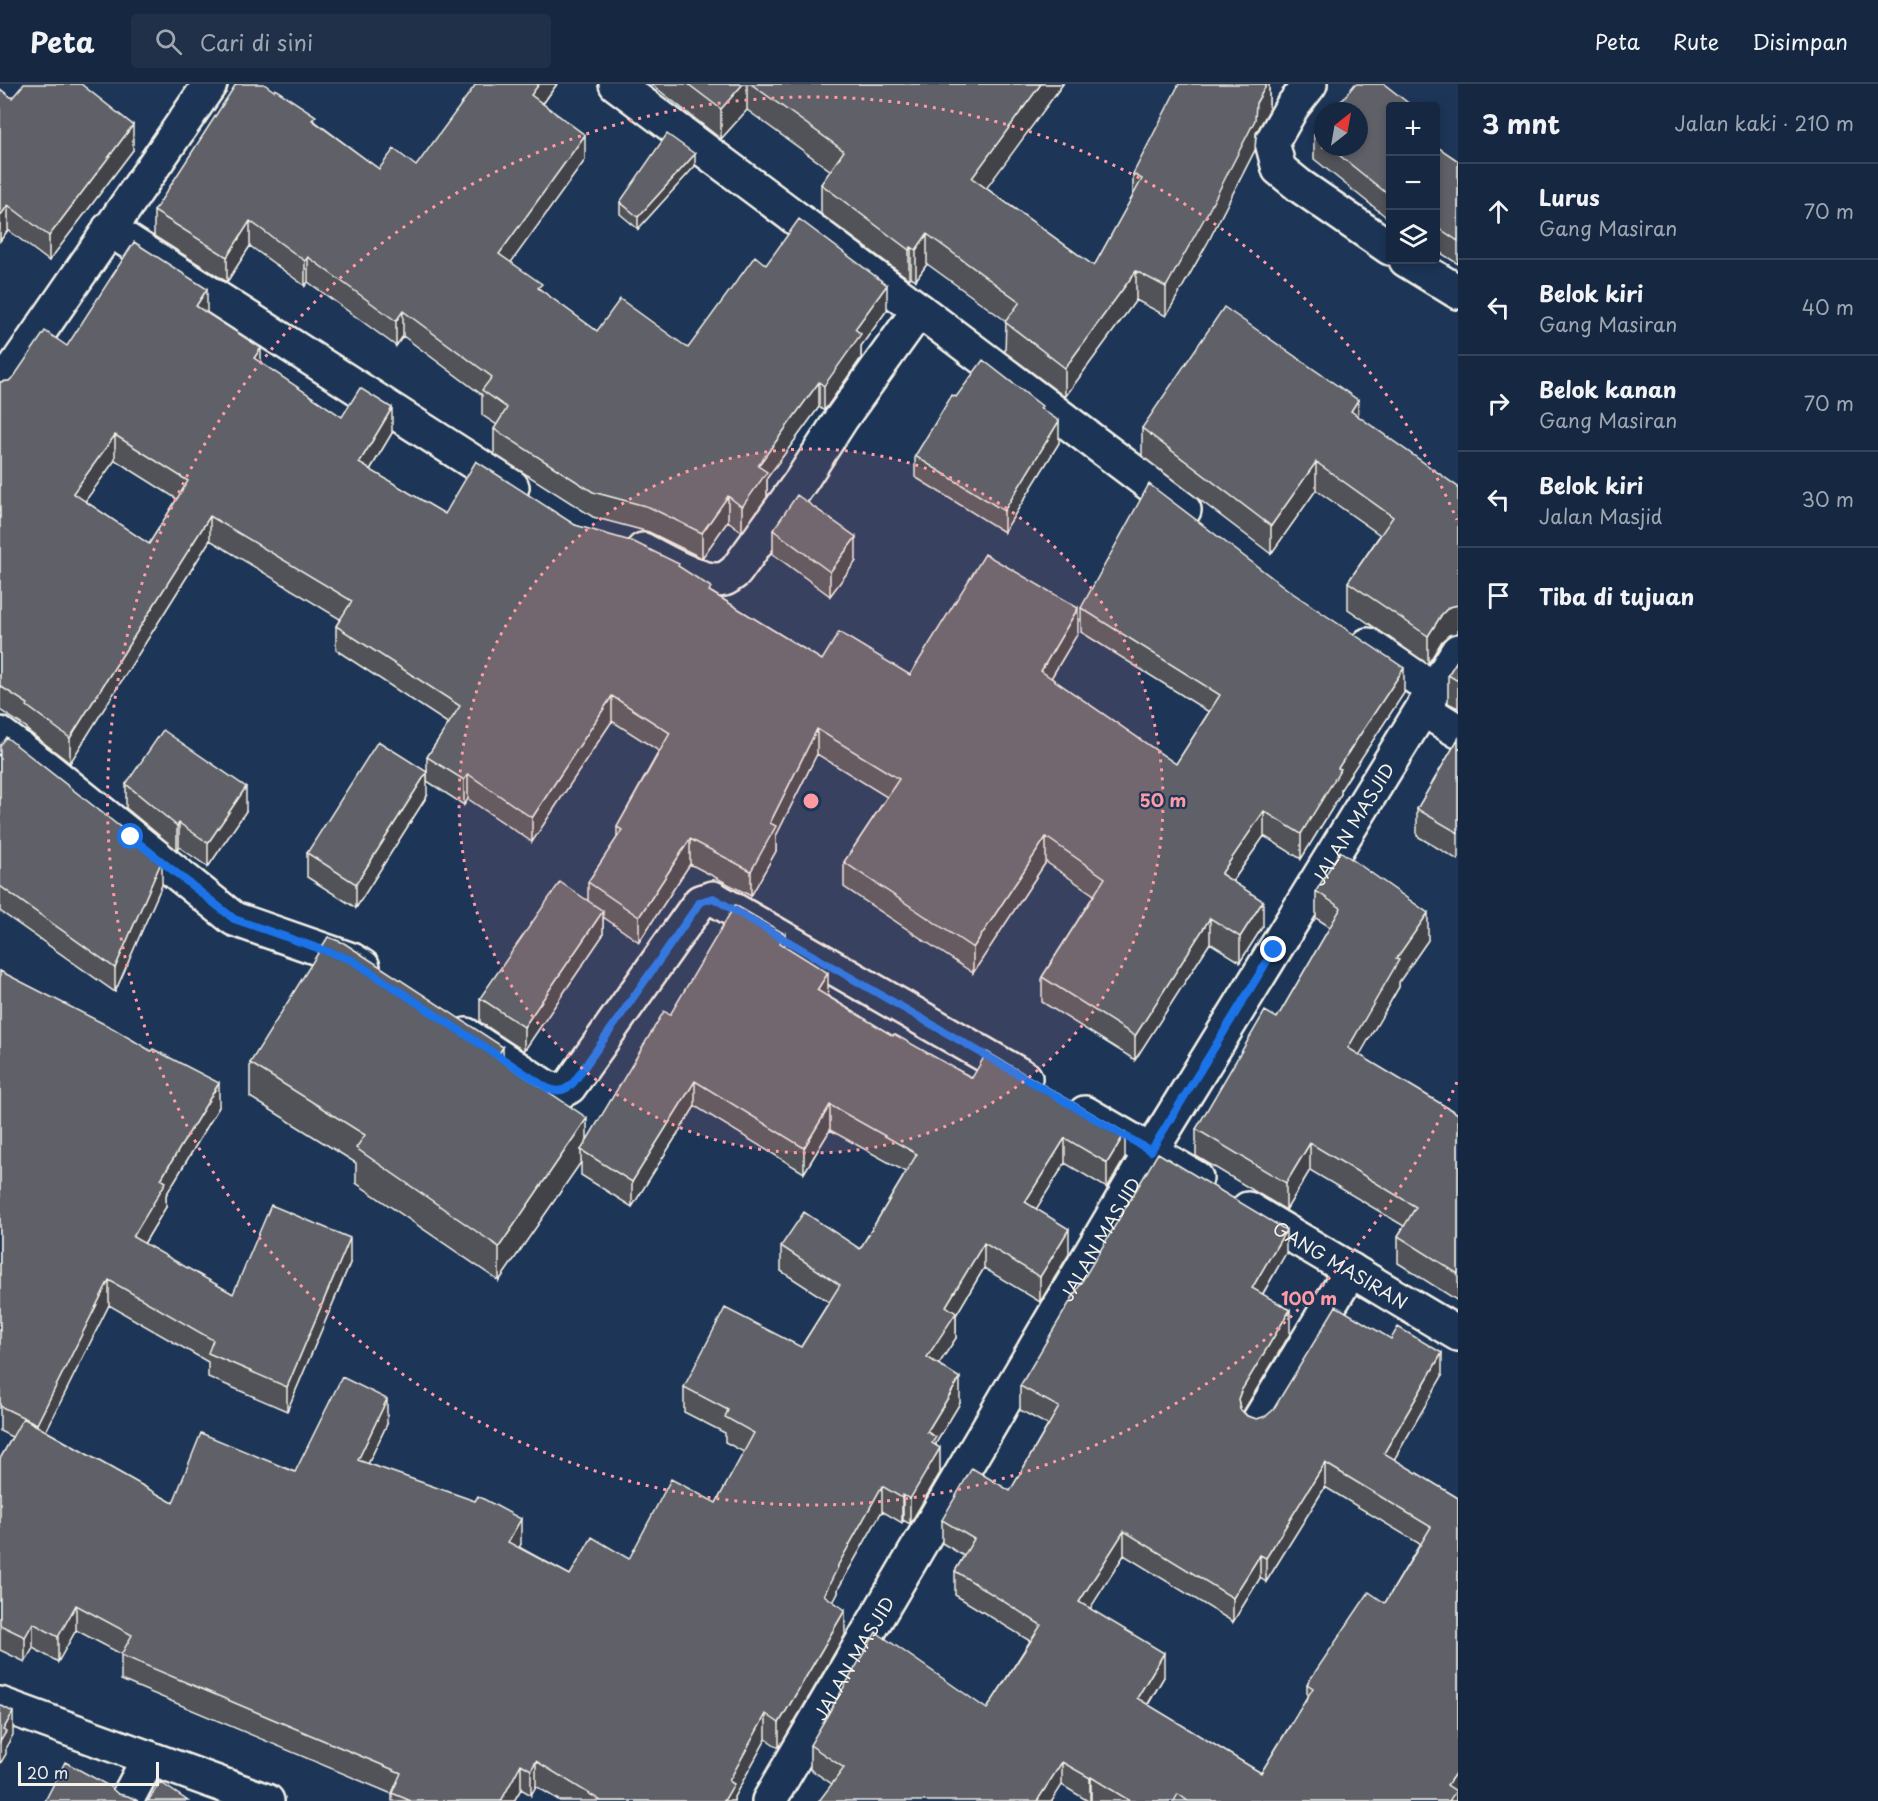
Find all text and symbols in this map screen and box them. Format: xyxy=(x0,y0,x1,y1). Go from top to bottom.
search box xyxy=(131,14,551,68)
text: Peta xyxy=(30,20,95,63)
icon: search xyxy=(152,25,185,58)
text: Cari di sini xyxy=(200,25,313,58)
text: Peta xyxy=(1595,25,1640,57)
text: Rute xyxy=(1673,25,1719,57)
text: Disimpan xyxy=(1752,25,1848,57)
north arrow xyxy=(1314,102,1368,156)
map controls xyxy=(1386,102,1440,264)
button: + xyxy=(1386,102,1440,156)
text: 3 mnt xyxy=(1482,104,1560,143)
text: Jalan kaki · 210 m xyxy=(1675,108,1854,138)
button: − xyxy=(1386,156,1440,210)
text: Lurus xyxy=(1539,180,1600,213)
icon: ahead xyxy=(1482,195,1515,228)
text: 70 m xyxy=(1804,196,1854,226)
button: layers xyxy=(1386,210,1440,264)
text: Gang Masiran xyxy=(1539,213,1677,243)
text: Belok kiri xyxy=(1539,276,1643,309)
icon: left xyxy=(1482,291,1515,324)
text: 40 m xyxy=(1802,292,1854,322)
text: Gang Masiran xyxy=(1539,309,1677,339)
text: Belok kanan xyxy=(1539,372,1676,405)
icon: right xyxy=(1482,387,1515,420)
text: 70 m xyxy=(1804,388,1854,418)
text: Gang Masiran xyxy=(1539,405,1677,435)
text: Belok kiri xyxy=(1539,468,1643,501)
icon: left xyxy=(1482,483,1515,516)
text: 30 m xyxy=(1801,484,1854,514)
text: Jalan Masjid xyxy=(1539,501,1663,531)
icon: arrive xyxy=(1482,579,1515,612)
text: Tiba di tujuan xyxy=(1539,579,1694,612)
street label: JALAN MASJID xyxy=(1304,757,1400,890)
text: 50 m xyxy=(1140,786,1186,813)
centre of rings xyxy=(801,791,821,811)
route start xyxy=(117,823,143,849)
route end xyxy=(1260,936,1286,962)
street label: JALAN MASJID xyxy=(1052,1172,1146,1306)
street label: GANG MASIRAN xyxy=(1268,1214,1413,1315)
text: 100 m xyxy=(1281,1284,1337,1311)
street label: JALAN MASJID xyxy=(806,1591,900,1725)
scale bar xyxy=(18,1759,159,1786)
text: 20 m xyxy=(27,1760,68,1784)

